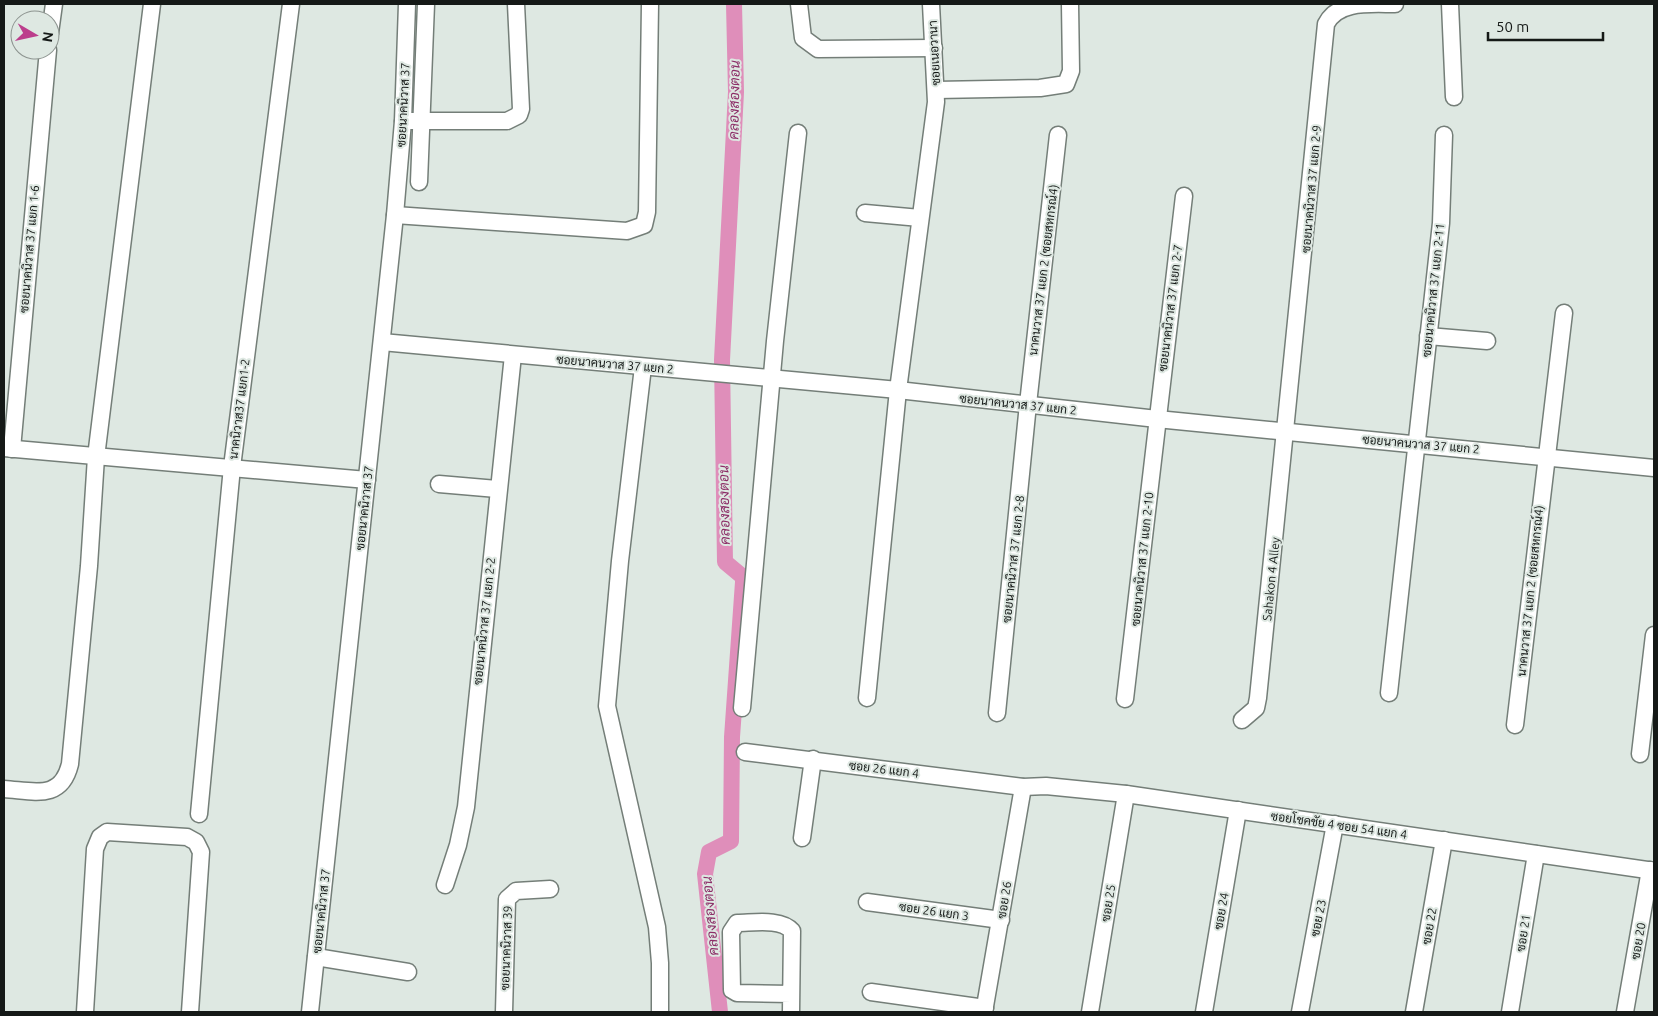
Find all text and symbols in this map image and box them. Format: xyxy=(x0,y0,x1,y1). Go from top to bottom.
north arrow xyxy=(10,10,60,60)
scale bar xyxy=(1488,10,1603,42)
text: 50 m xyxy=(1496,18,1529,35)
street label: ซอยเนอวานา xyxy=(926,20,942,86)
text: N xyxy=(39,31,57,43)
water label: คลองสองตอน xyxy=(725,60,743,140)
street label: ซอยนาคนิวาส 37 xyxy=(394,62,412,148)
street label: ซอยนาคนิวาส 37 แยก 2-9 xyxy=(1299,125,1323,253)
street label: ซอยนาคนิวาส 37 แยก 1-6 xyxy=(17,184,41,313)
street label: นาคนวาส 37 แยก 2 (ซอยสหกรณ์4) xyxy=(1025,184,1061,356)
street label: ซอยนาคนิวาส 37 แยก 2-11 xyxy=(1419,222,1447,358)
street label: ซอยนาคนิวาส 37 แยก 2-7 xyxy=(1156,244,1184,372)
street label: ซอยนาคนวาส 37 แยก 2 xyxy=(556,352,674,376)
street label: นาคนิวาส37 แยก1-2 xyxy=(226,358,252,460)
street label: ซอยนาคนวาส 37 แยก 2 xyxy=(959,391,1077,417)
street label: ซอยนาคนวาส 37 แยก 2 xyxy=(1362,432,1480,456)
street label: ซอยนาคนิวาส 37 xyxy=(353,465,375,551)
water label: คลองสองตอน xyxy=(715,465,733,545)
street label: ซอยนาคนิวาส 37 แยก 2-10 xyxy=(1128,491,1156,627)
street label: ซอยนาคนิวาส 37 แยก 2-8 xyxy=(1000,494,1026,623)
street label: นาคนวาส 37 แยก 2 (ซอยสหกรณ์4) xyxy=(1514,505,1546,677)
street label: Sahakon 4 Alley xyxy=(1260,536,1282,621)
street label: ซอยนาคนิวาส 37 แยก 2-2 xyxy=(471,557,497,685)
street label: ซอย 26 แยก 4 xyxy=(848,758,920,780)
street label: ซอยโชคชัย 4 ซอย 54 แยก 4 xyxy=(1270,808,1408,841)
street label: ซอยนาคนิวาส 37 xyxy=(310,868,332,954)
water label: คลองสองตอน xyxy=(699,876,721,956)
street label: ซอย 26 xyxy=(995,880,1013,920)
street label: ซอย 25 xyxy=(1099,883,1117,923)
street label: ซอย 24 xyxy=(1211,891,1231,931)
street label: ซอย 23 xyxy=(1308,898,1328,938)
street label: ซอย 26 แยก 3 xyxy=(898,900,970,922)
street label: ซอยนาคนิวาส 39 xyxy=(498,905,514,991)
street label: ซอย 22 xyxy=(1419,906,1439,946)
street label: ซอย 21 xyxy=(1514,913,1532,953)
street label: ซอย 20 xyxy=(1628,921,1648,961)

